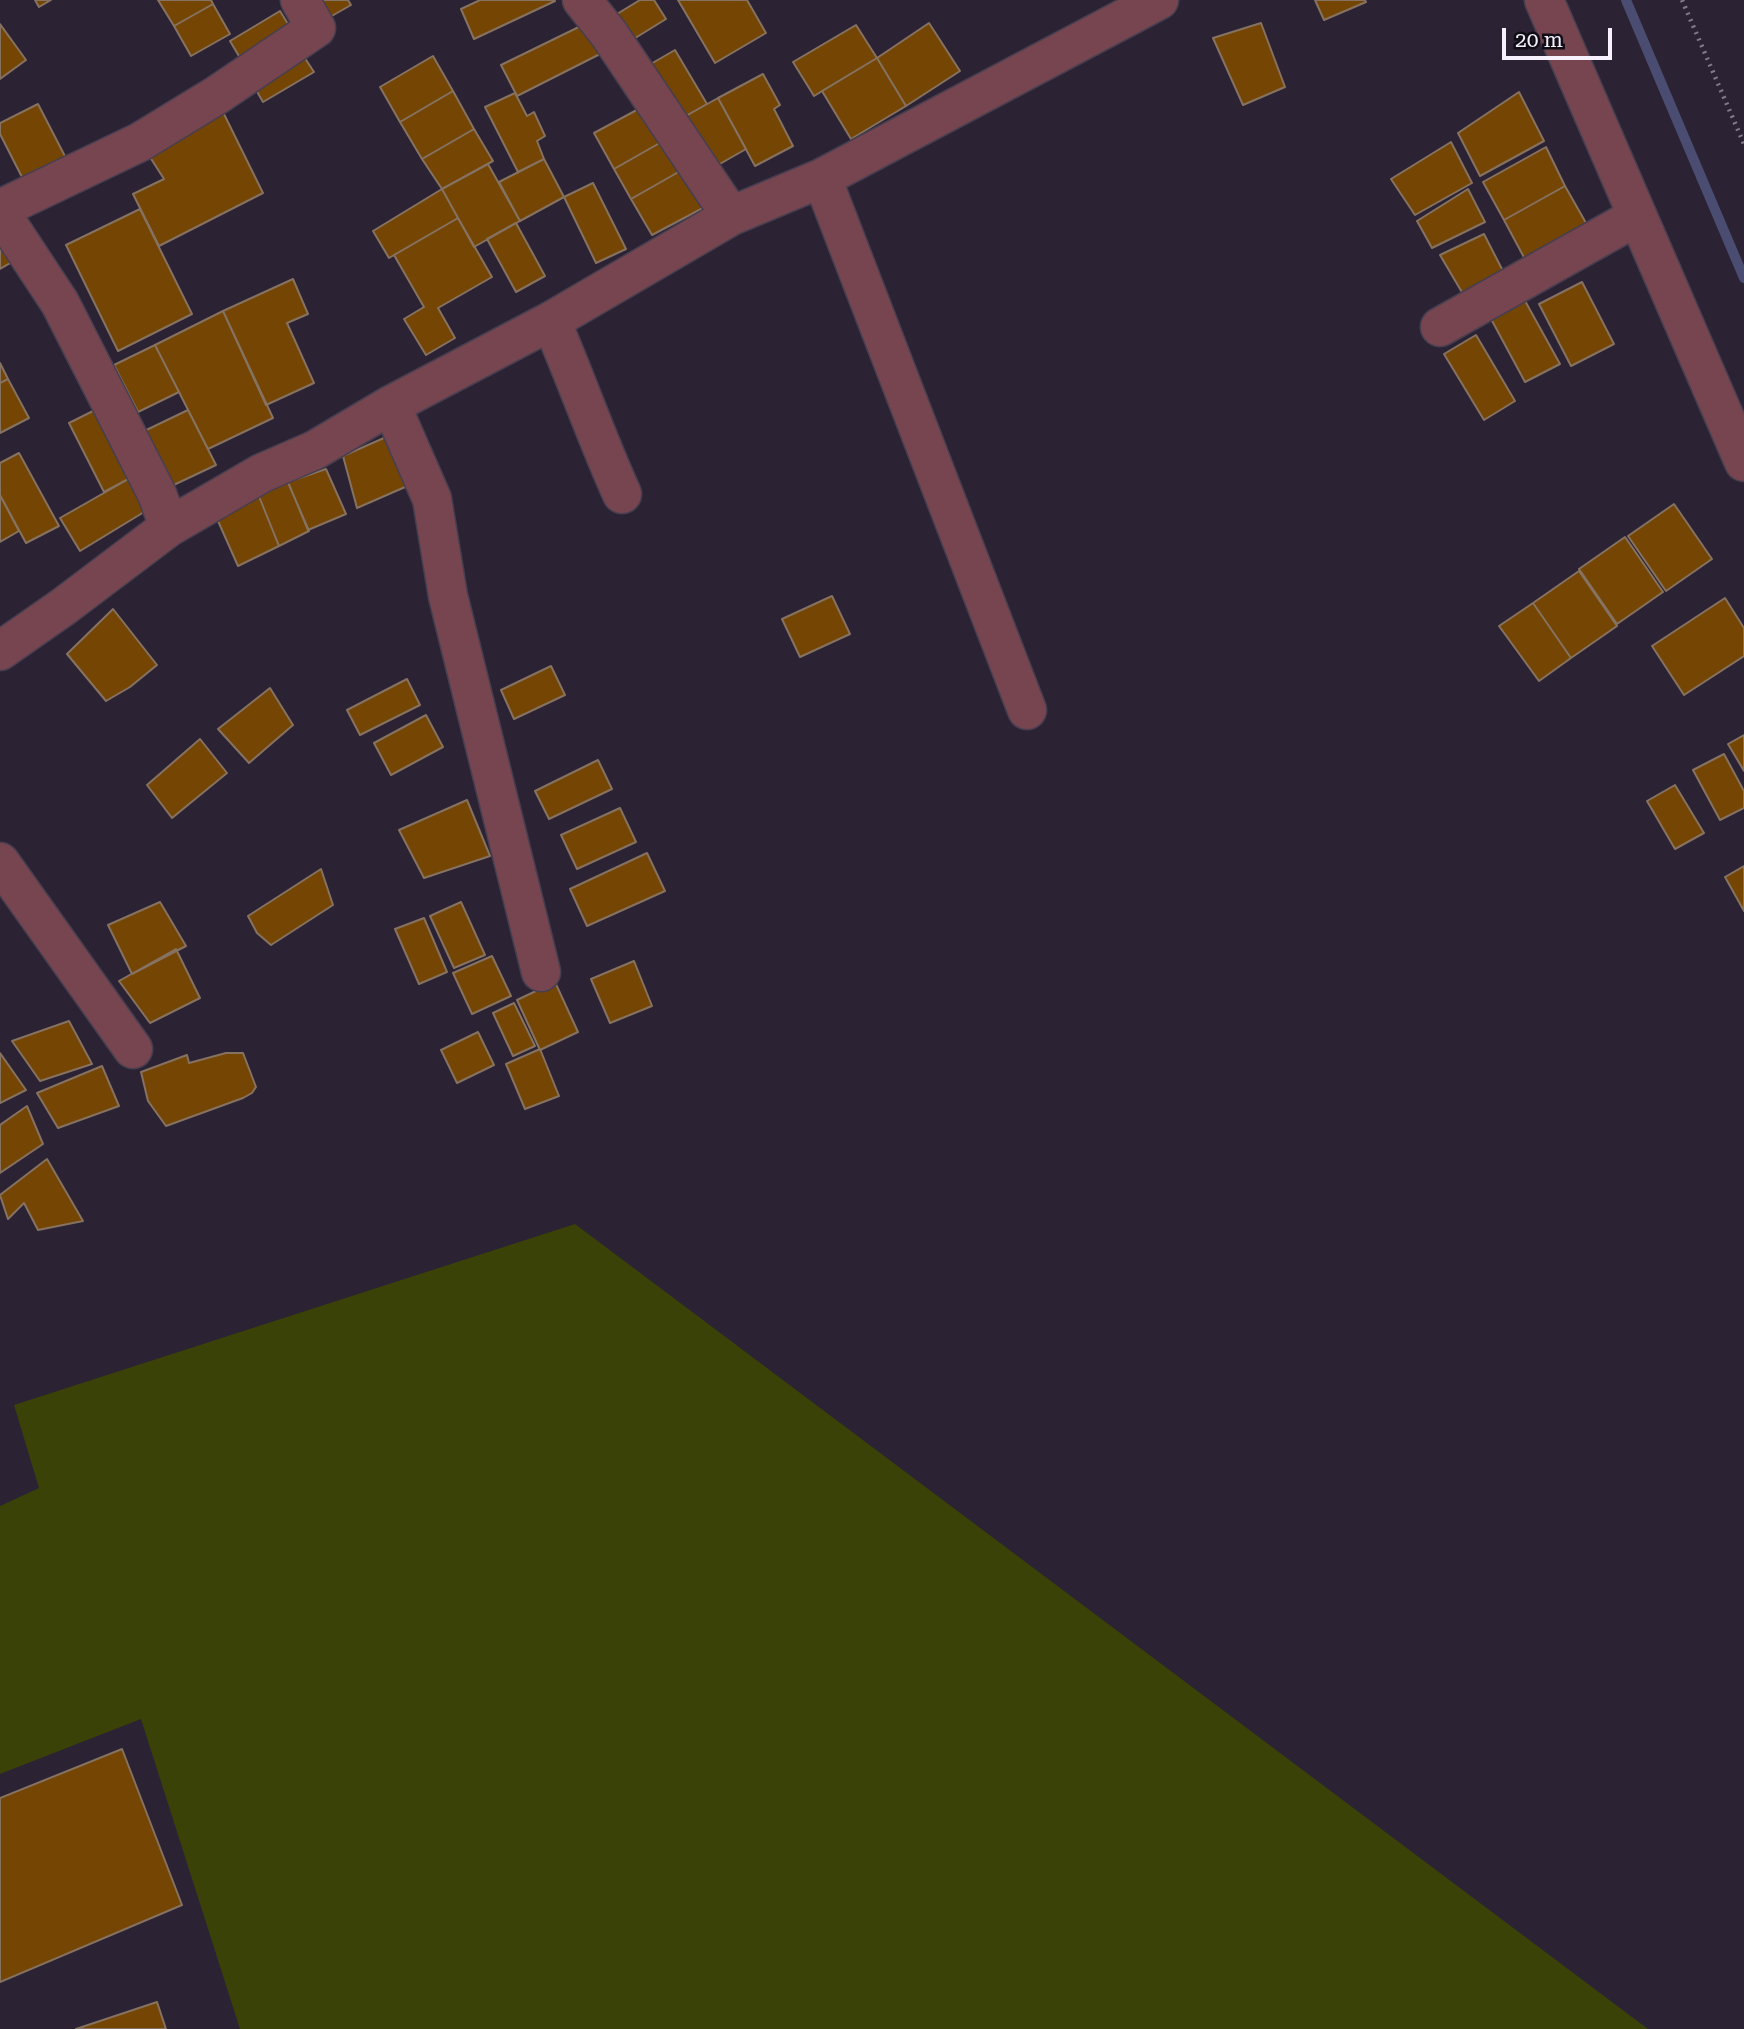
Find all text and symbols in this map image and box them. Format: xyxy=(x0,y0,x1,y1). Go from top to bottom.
scale bar xyxy=(1506,14,1616,58)
text: 20 m xyxy=(1515,28,1563,52)

